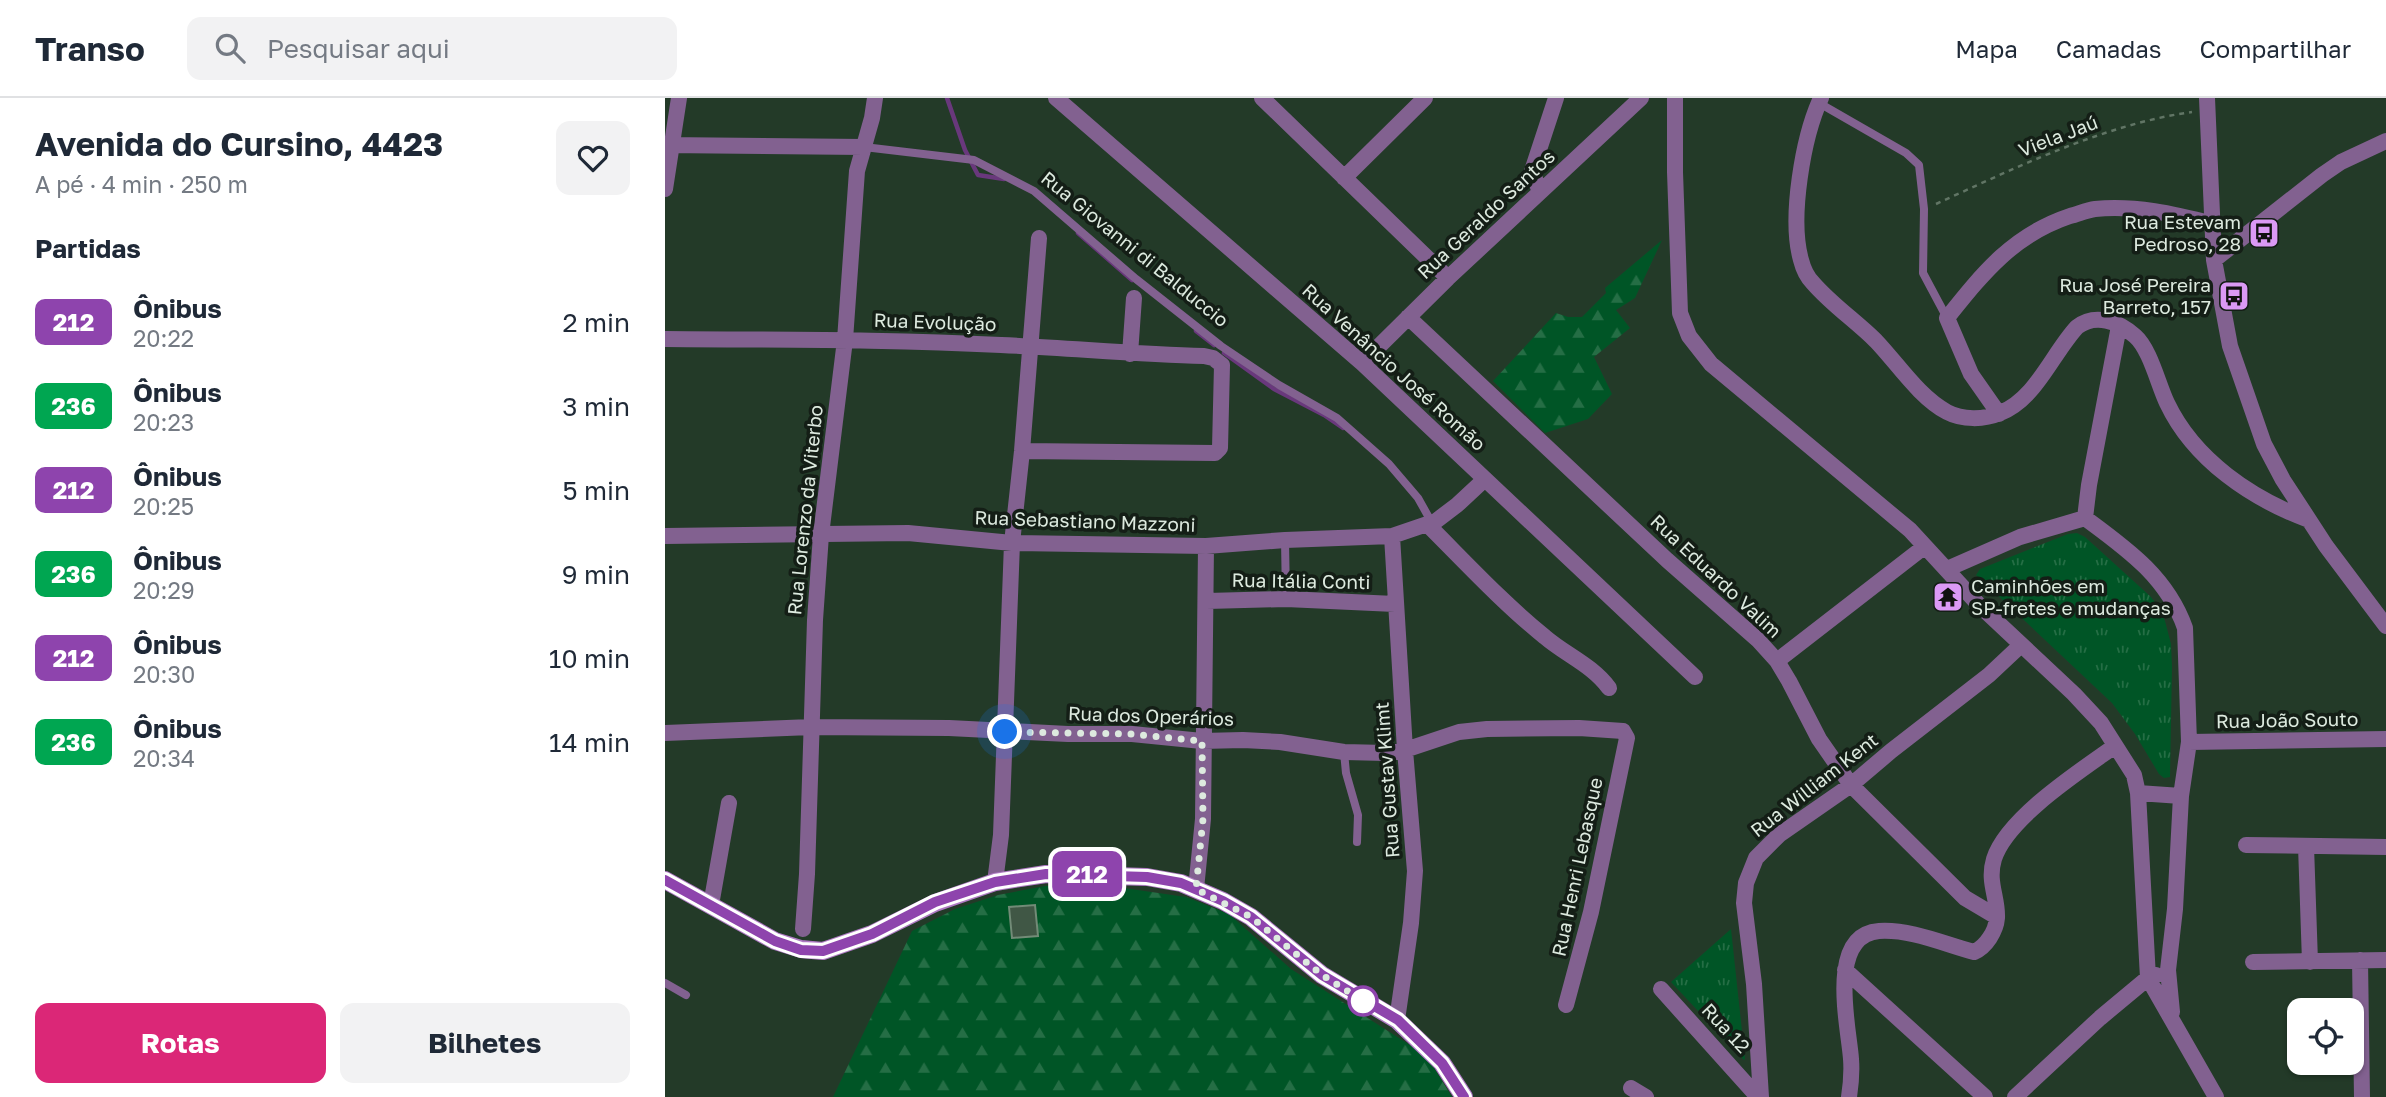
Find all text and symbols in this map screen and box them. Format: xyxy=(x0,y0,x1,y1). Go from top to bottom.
search box xyxy=(187,17,677,80)
text: Transo xyxy=(35,29,145,68)
icon: search xyxy=(211,29,249,67)
text: Pesquisar aqui xyxy=(267,33,450,64)
text: Mapa xyxy=(1955,34,2018,63)
text: Camadas xyxy=(2056,34,2161,63)
text: Compartilhar xyxy=(2199,34,2351,63)
street label: Viela Jaú xyxy=(2015,110,2101,161)
button: heart xyxy=(556,121,630,195)
text: Avenida do Cursino, 4423 xyxy=(35,124,443,163)
street label: Rua Geraldo Santos xyxy=(1412,144,1559,283)
street label: Rua Giovanni di Balduccio xyxy=(1037,166,1234,331)
text: A pé · 4 min · 250 m xyxy=(35,170,248,198)
place label: Rua Estevam Pedroso, 28 xyxy=(2124,210,2241,255)
bus stop icon: Rua Estevam Pedroso, 28 xyxy=(2247,216,2281,250)
text: Partidas xyxy=(35,233,141,264)
place label: Rua José Pereira Barreto, 157 xyxy=(2059,273,2211,318)
street label: Rua Venâncio José Romão xyxy=(1298,278,1491,455)
bus stop icon: Rua José Pereira Barreto, 157 xyxy=(2217,279,2251,313)
text: Ônibus xyxy=(133,293,222,324)
text: 212 xyxy=(53,307,94,336)
text: 2 min xyxy=(562,307,630,338)
street label: Rua Evolução xyxy=(873,308,997,335)
text: 20:22 xyxy=(133,324,194,352)
text: Ônibus xyxy=(133,377,222,408)
text: 236 xyxy=(51,391,96,420)
text: 3 min xyxy=(562,391,630,422)
street label: Rua Lorenzo da Viterbo xyxy=(782,404,827,616)
text: 20:23 xyxy=(133,408,194,436)
text: Ônibus xyxy=(133,461,222,492)
text: 212 xyxy=(53,475,94,504)
text: 5 min xyxy=(562,475,630,506)
text: 20:25 xyxy=(133,492,194,520)
street label: Rua Sebastiano Mazzoni xyxy=(974,505,1196,536)
street label: Rua Eduardo Valim xyxy=(1646,509,1786,642)
text: Ônibus xyxy=(133,545,222,576)
text: 236 xyxy=(51,559,96,588)
text: 9 min xyxy=(562,559,630,590)
street label: Rua Itália Conti xyxy=(1231,568,1371,593)
place label: Caminhões em SP-fretes e mudanças xyxy=(1971,574,2171,619)
text: 20:29 xyxy=(133,576,195,604)
temple icon: Caminhões em SP-fretes e mudanças xyxy=(1931,580,1965,614)
text: Ônibus xyxy=(133,629,222,660)
text: 212 xyxy=(53,643,94,672)
text: 10 min xyxy=(549,643,630,674)
text: 20:30 xyxy=(133,660,195,688)
street label: Rua dos Operários xyxy=(1068,701,1234,730)
street label: Rua Gustav Klimt xyxy=(1370,701,1403,859)
street label: Rua João Souto xyxy=(2216,707,2358,732)
text: Ônibus xyxy=(133,713,222,744)
your location xyxy=(987,714,1022,749)
text: 236 xyxy=(51,727,96,756)
text: 14 min xyxy=(549,727,630,758)
street label: Rua William Kent xyxy=(1745,728,1882,841)
text: 20:34 xyxy=(133,744,195,772)
street label: Rua Henri Lebasque xyxy=(1546,775,1607,958)
line badge: 212 xyxy=(1047,851,1127,897)
text: 212 xyxy=(1066,859,1108,888)
unlabelled marker xyxy=(1348,986,1378,1016)
street label: Rua 12 xyxy=(1698,998,1755,1057)
map controls xyxy=(2287,998,2364,1075)
button: locate xyxy=(2287,998,2364,1075)
button: Rotas xyxy=(35,1003,326,1083)
button: Bilhetes xyxy=(340,1003,630,1083)

